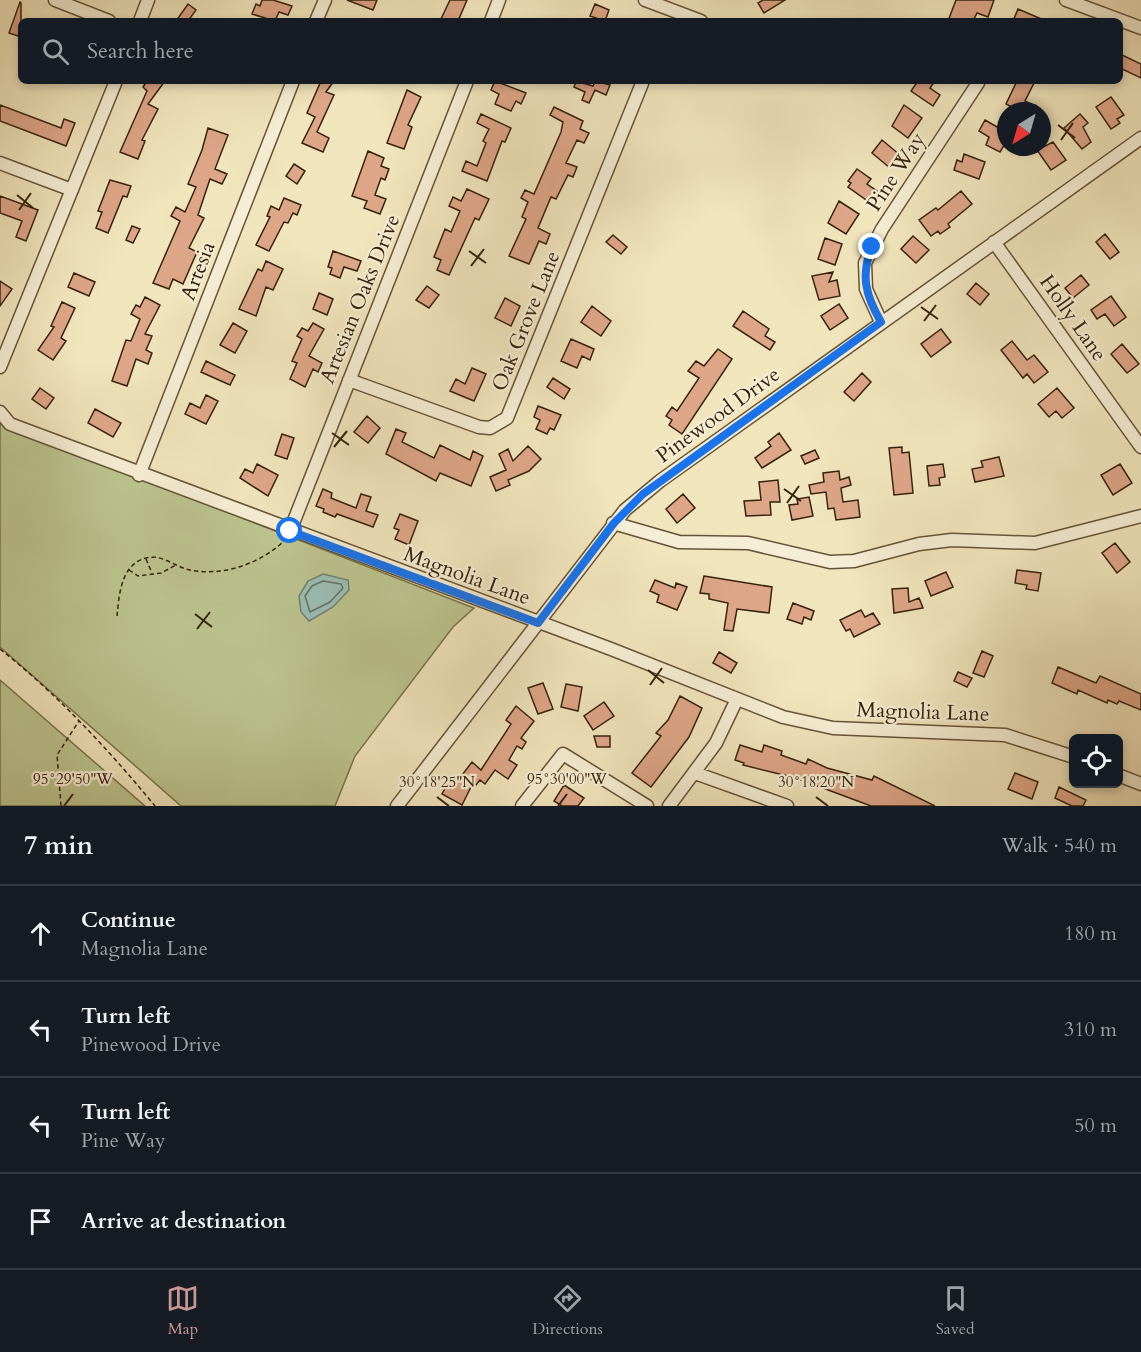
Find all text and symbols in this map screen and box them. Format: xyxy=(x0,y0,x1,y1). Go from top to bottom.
search box xyxy=(18,18,1123,84)
icon: search xyxy=(39,35,72,68)
text: Search here xyxy=(87,36,194,66)
north arrow xyxy=(997,102,1051,156)
street label: Pine Way xyxy=(860,127,932,217)
street label: Artesian Oaks Drive xyxy=(313,210,407,388)
route end xyxy=(858,233,884,259)
street label: Artesia xyxy=(174,237,222,305)
street label: Oak Grove Lane xyxy=(485,247,567,395)
street label: Holly Lane xyxy=(1033,269,1113,367)
street label: Pinewood Drive xyxy=(650,360,786,470)
route start xyxy=(276,517,302,543)
street label: Magnolia Lane xyxy=(399,540,535,612)
street label: Magnolia Lane xyxy=(856,695,990,729)
map controls xyxy=(1069,734,1123,788)
button: locate xyxy=(1069,734,1123,788)
text: 95°29'50"W xyxy=(33,769,113,789)
text: 95°30'00"W xyxy=(527,769,607,789)
text: 30°18'25"N xyxy=(399,772,475,792)
text: 30°18'20"N xyxy=(778,772,854,792)
text: 7 min xyxy=(24,828,93,863)
text: Walk · 540 m xyxy=(1002,832,1117,859)
text: Continue xyxy=(81,905,176,935)
icon: ahead xyxy=(24,917,57,950)
text: 180 m xyxy=(1064,920,1117,947)
text: Magnolia Lane xyxy=(81,935,208,962)
text: Turn left xyxy=(81,1001,170,1031)
icon: left xyxy=(24,1013,57,1046)
text: 310 m xyxy=(1064,1016,1117,1043)
text: Pinewood Drive xyxy=(81,1031,221,1058)
text: Turn left xyxy=(81,1097,170,1127)
icon: left xyxy=(24,1109,57,1142)
text: 50 m xyxy=(1074,1112,1117,1139)
text: Pine Way xyxy=(81,1127,166,1154)
icon: arrive xyxy=(24,1205,57,1238)
text: Arrive at destination xyxy=(81,1206,286,1236)
tab: Map xyxy=(166,1282,199,1340)
tab: Directions xyxy=(532,1282,603,1340)
tab: Saved xyxy=(936,1282,975,1340)

